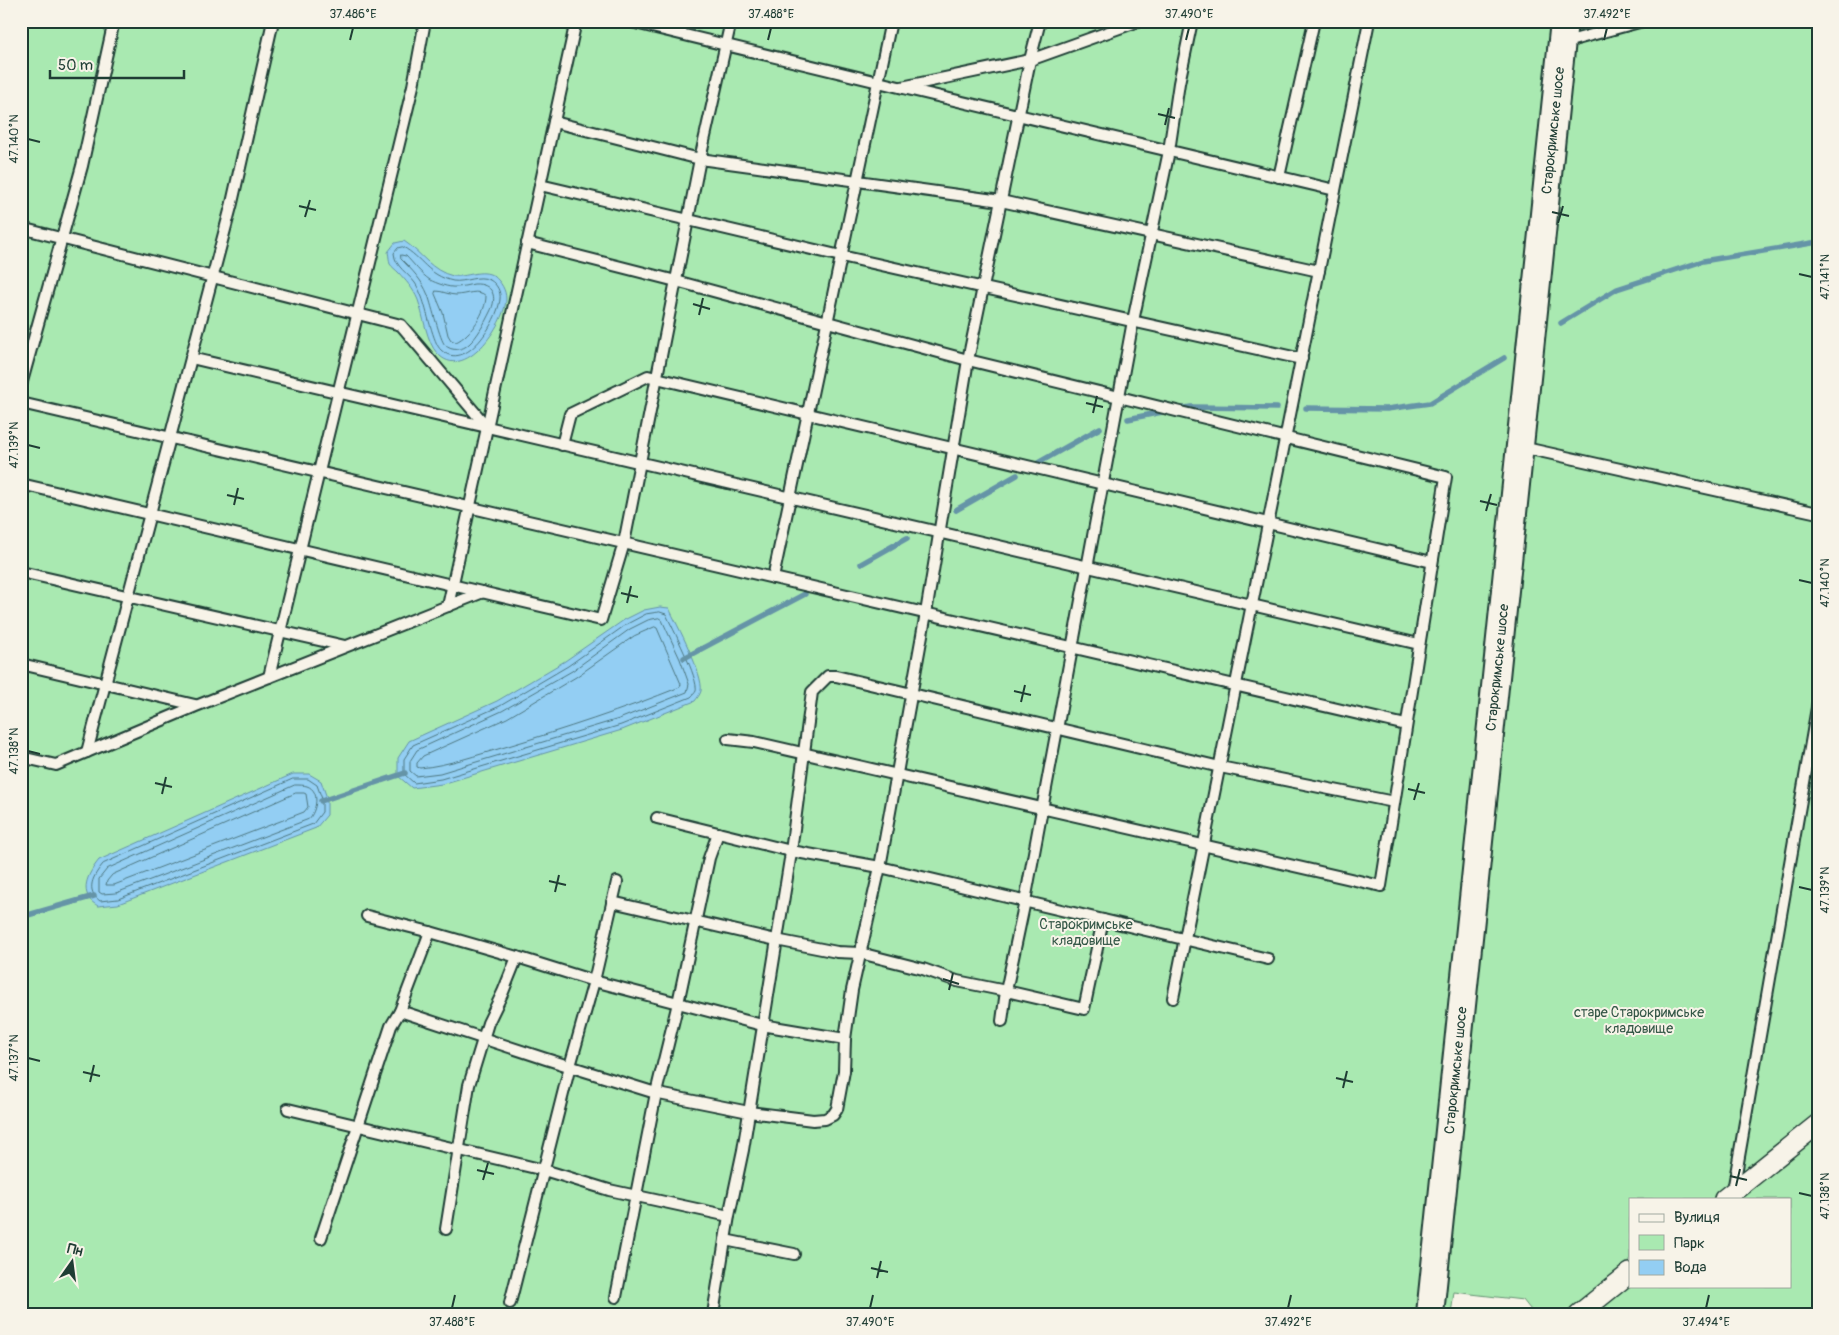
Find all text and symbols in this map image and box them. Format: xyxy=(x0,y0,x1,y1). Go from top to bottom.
text: 37.486°E xyxy=(329,7,377,22)
text: 37.488°E xyxy=(748,7,794,22)
text: 37.490°E xyxy=(1165,7,1213,22)
text: 37.492°E xyxy=(1583,7,1631,22)
scale bar xyxy=(50,48,184,80)
text: 50 m xyxy=(58,56,93,75)
street label: Старокримське шосе xyxy=(1538,66,1568,195)
text: 47.140°N xyxy=(7,114,22,164)
text: 47.141°N xyxy=(1818,254,1833,300)
text: 47.139°N xyxy=(7,422,22,468)
text: 47.140°N xyxy=(1818,558,1833,608)
street label: Старокримське шосе xyxy=(1482,603,1512,732)
text: 47.138°N xyxy=(7,728,22,774)
text: 47.139°N xyxy=(1818,867,1833,913)
park label: Старокримське кладовище xyxy=(1039,916,1133,949)
park label: старе Старокримське кладовище xyxy=(1574,1004,1704,1037)
street label: Старокримське шосе xyxy=(1440,1006,1470,1135)
text: 47.137°N xyxy=(7,1034,22,1082)
text: 47.138°N xyxy=(1818,1173,1833,1219)
legend xyxy=(1629,1198,1792,1288)
text: Вулиця xyxy=(1674,1208,1720,1227)
text: Парк xyxy=(1674,1234,1705,1253)
north arrow xyxy=(48,1238,98,1288)
text: Пн xyxy=(66,1240,85,1260)
text: Вода xyxy=(1674,1258,1707,1277)
text: 37.488°E xyxy=(429,1315,475,1330)
text: 37.490°E xyxy=(846,1315,894,1330)
text: 37.492°E xyxy=(1264,1315,1312,1330)
text: 37.494°E xyxy=(1682,1315,1730,1330)

